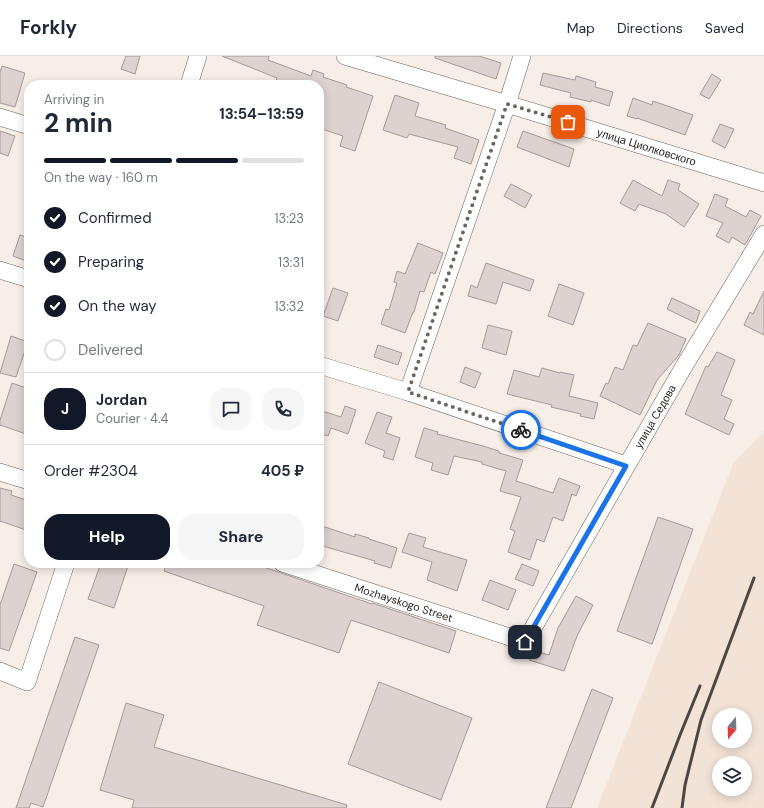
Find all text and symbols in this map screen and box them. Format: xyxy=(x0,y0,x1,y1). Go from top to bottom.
text: Forkly xyxy=(20,15,77,40)
text: Map xyxy=(567,19,595,37)
text: Directions xyxy=(617,19,683,37)
text: Saved xyxy=(705,19,744,37)
text: Arriving in xyxy=(44,91,104,108)
text: 13:54–13:59 xyxy=(219,104,304,124)
pin xyxy=(551,105,585,139)
text: 2 min xyxy=(44,106,113,140)
icon: bag xyxy=(557,111,579,133)
street label: улица Циолковского xyxy=(595,125,698,169)
text: On the way · 160 m xyxy=(44,169,158,186)
icon: check xyxy=(44,207,66,229)
text: Confirmed xyxy=(78,208,152,228)
text: 13:23 xyxy=(274,210,304,227)
icon: check xyxy=(44,251,66,273)
text: Preparing xyxy=(78,252,144,272)
text: 13:31 xyxy=(278,254,304,271)
icon: check xyxy=(44,295,66,317)
text: On the way xyxy=(78,296,157,316)
text: 13:32 xyxy=(274,298,304,315)
text: Delivered xyxy=(78,340,143,360)
street label: улица Седова xyxy=(631,381,679,451)
button: chat xyxy=(210,388,252,430)
button: phone xyxy=(262,388,304,430)
text: Jordan xyxy=(96,390,147,410)
text: J xyxy=(61,399,69,419)
text: Courier · 4.4 xyxy=(96,410,168,427)
courier xyxy=(501,410,541,450)
icon: bike xyxy=(510,419,532,441)
text: Order #2304 xyxy=(44,461,137,481)
text: 405 ₽ xyxy=(261,461,304,481)
button: Help xyxy=(44,514,170,560)
button: Share xyxy=(178,514,304,560)
street label: Mozhayskogo Street xyxy=(353,580,455,625)
pin xyxy=(508,625,542,659)
icon: home xyxy=(514,631,536,653)
north arrow xyxy=(712,708,752,748)
map controls xyxy=(712,708,752,796)
button: layers xyxy=(712,756,752,796)

